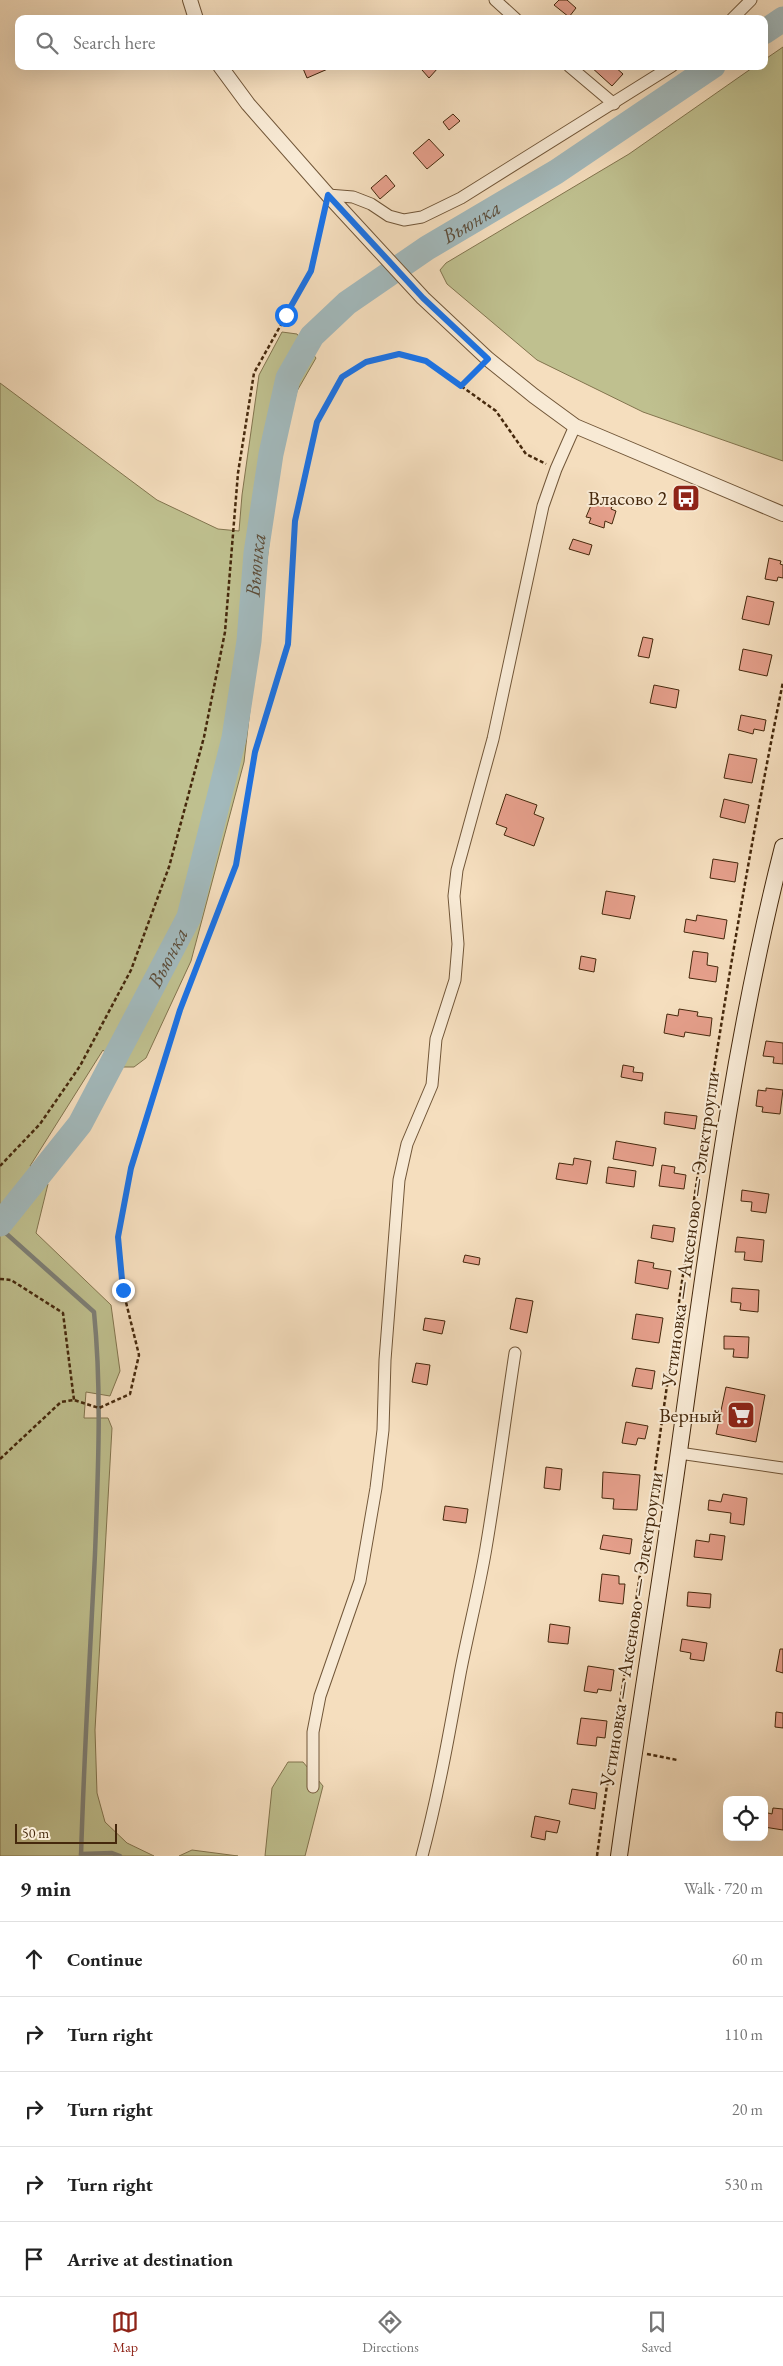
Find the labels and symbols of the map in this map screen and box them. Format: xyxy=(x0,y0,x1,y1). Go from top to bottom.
water label: Вьюнка xyxy=(436,194,505,250)
route start xyxy=(275,304,298,327)
bus stop icon: Власово 2 xyxy=(671,483,701,513)
place label: Власово 2 xyxy=(588,485,667,511)
water label: Вьюнка xyxy=(238,531,272,599)
water label: Вьюнка xyxy=(140,923,194,993)
street label: Устиновка — Аксеново — Электроугли xyxy=(655,1069,725,1389)
route end xyxy=(112,1279,135,1302)
supermarket icon: Верный xyxy=(726,1400,756,1430)
place label: Верный xyxy=(659,1402,722,1428)
street label: Устиновка — Аксеново — Электроугли xyxy=(593,1469,669,1789)
scale bar xyxy=(15,1821,118,1844)

